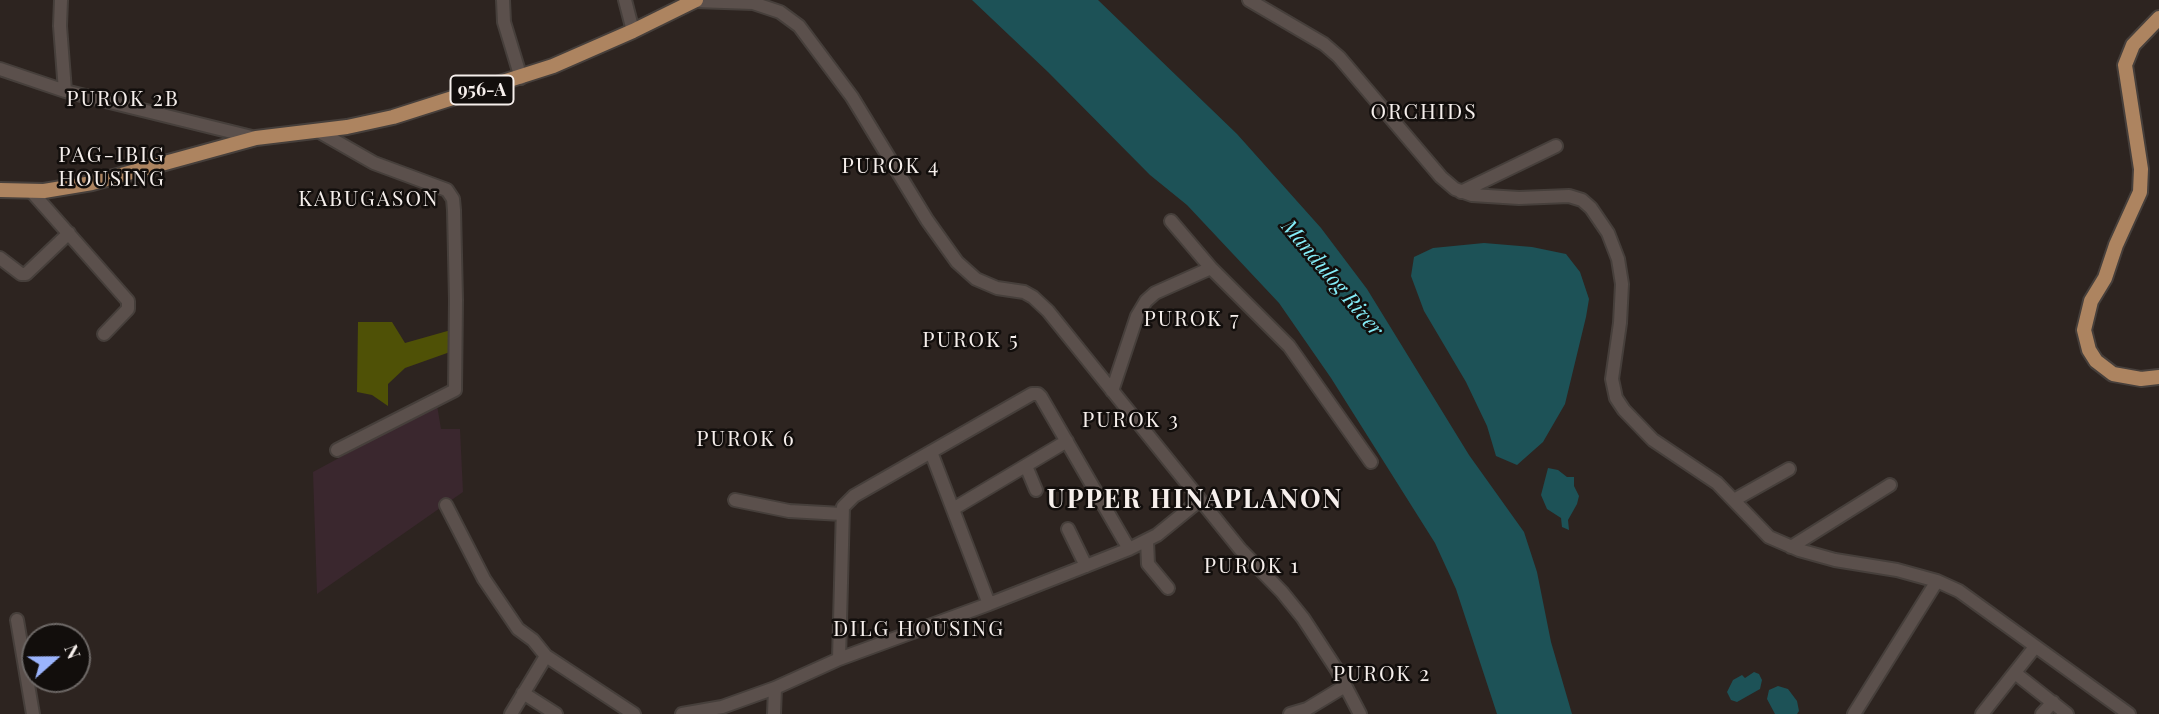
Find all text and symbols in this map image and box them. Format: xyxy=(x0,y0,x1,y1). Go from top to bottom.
road number: 956-A xyxy=(450,76,514,104)
district label: PUROK 2B xyxy=(67,86,179,112)
district label: ORCHIDS xyxy=(1371,99,1477,125)
district label: PAG-IBIG HOUSING xyxy=(59,142,165,192)
district label: PUROK 4 xyxy=(842,153,940,179)
district label: KABUGASON xyxy=(299,186,439,212)
water label: Mandulog River xyxy=(1276,215,1388,341)
district label: PUROK 7 xyxy=(1144,306,1240,332)
district label: PUROK 5 xyxy=(923,327,1019,353)
district label: PUROK 3 xyxy=(1083,407,1179,433)
district label: PUROK 6 xyxy=(697,426,795,452)
district label: UPPER HINAPLANON xyxy=(1049,484,1341,516)
district label: PUROK 1 xyxy=(1205,553,1299,579)
district label: DILG HOUSING xyxy=(835,616,1003,642)
north arrow xyxy=(21,623,91,693)
text: N xyxy=(59,640,88,662)
district label: PUROK 2 xyxy=(1334,661,1430,687)

